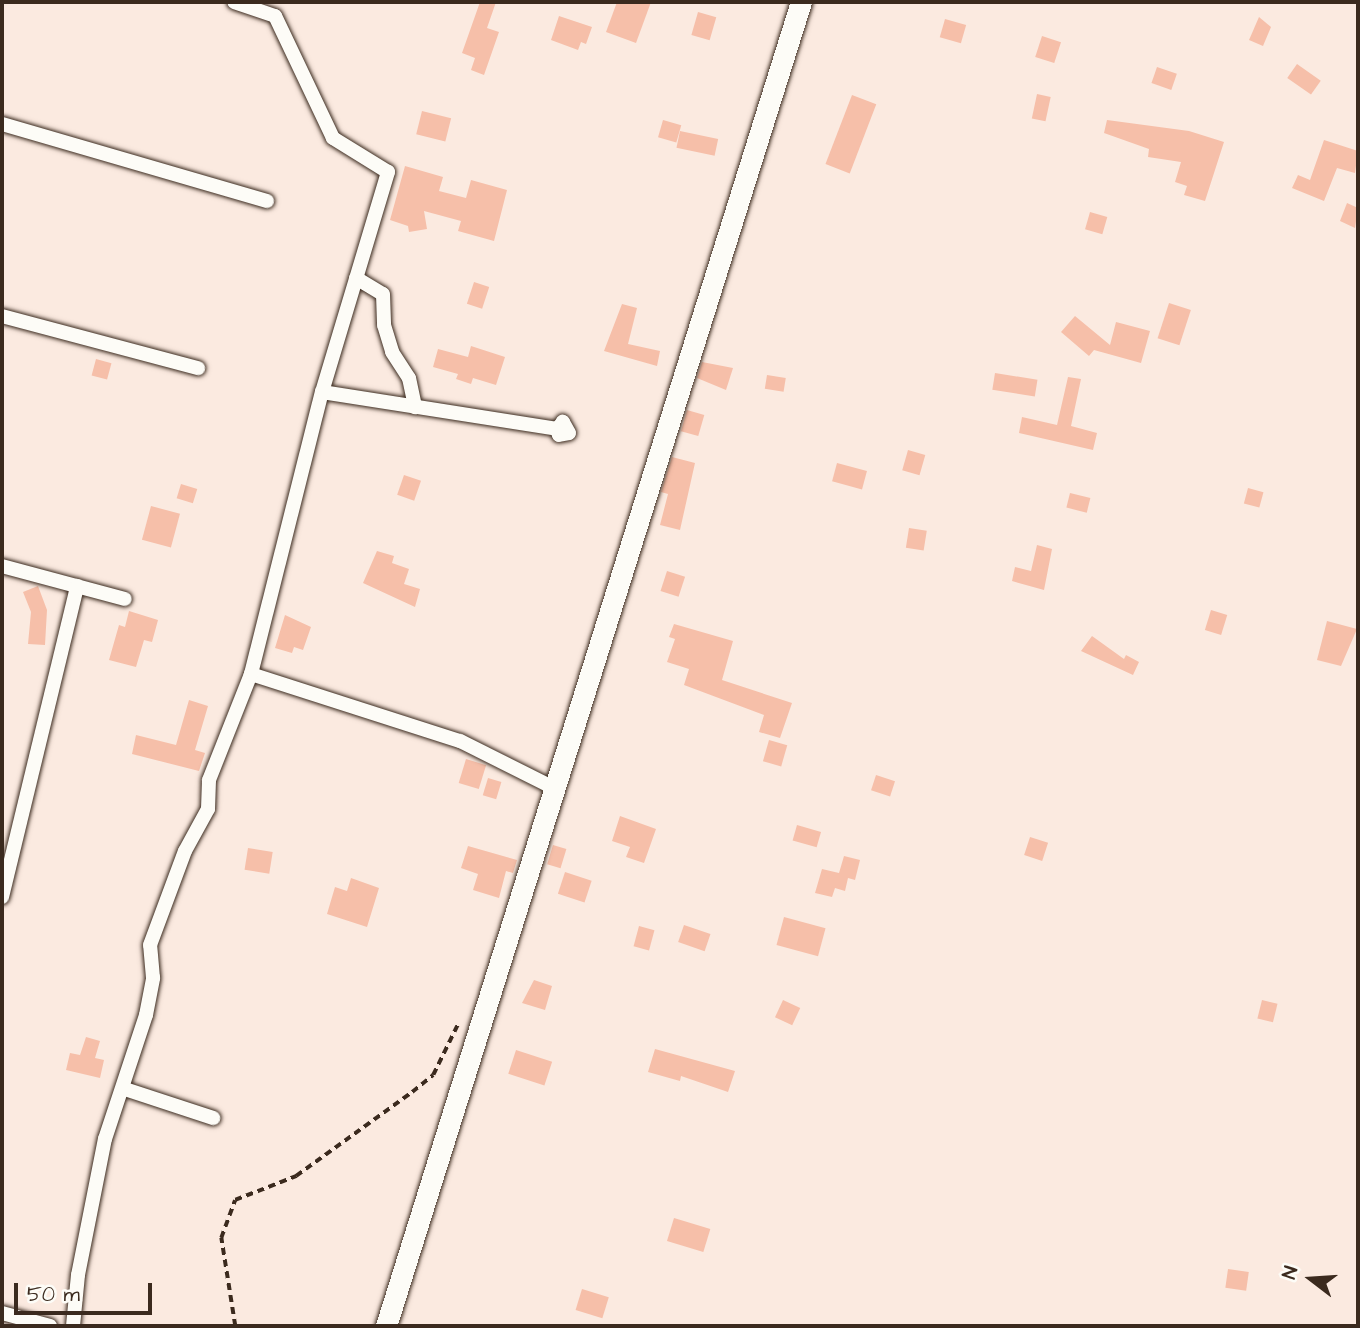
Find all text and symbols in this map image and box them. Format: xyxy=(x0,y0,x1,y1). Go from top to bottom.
north arrow xyxy=(1276,1244,1346,1314)
text: N xyxy=(1276,1263,1305,1282)
scale bar xyxy=(18,1268,156,1312)
text: 50 m xyxy=(27,1280,80,1309)

